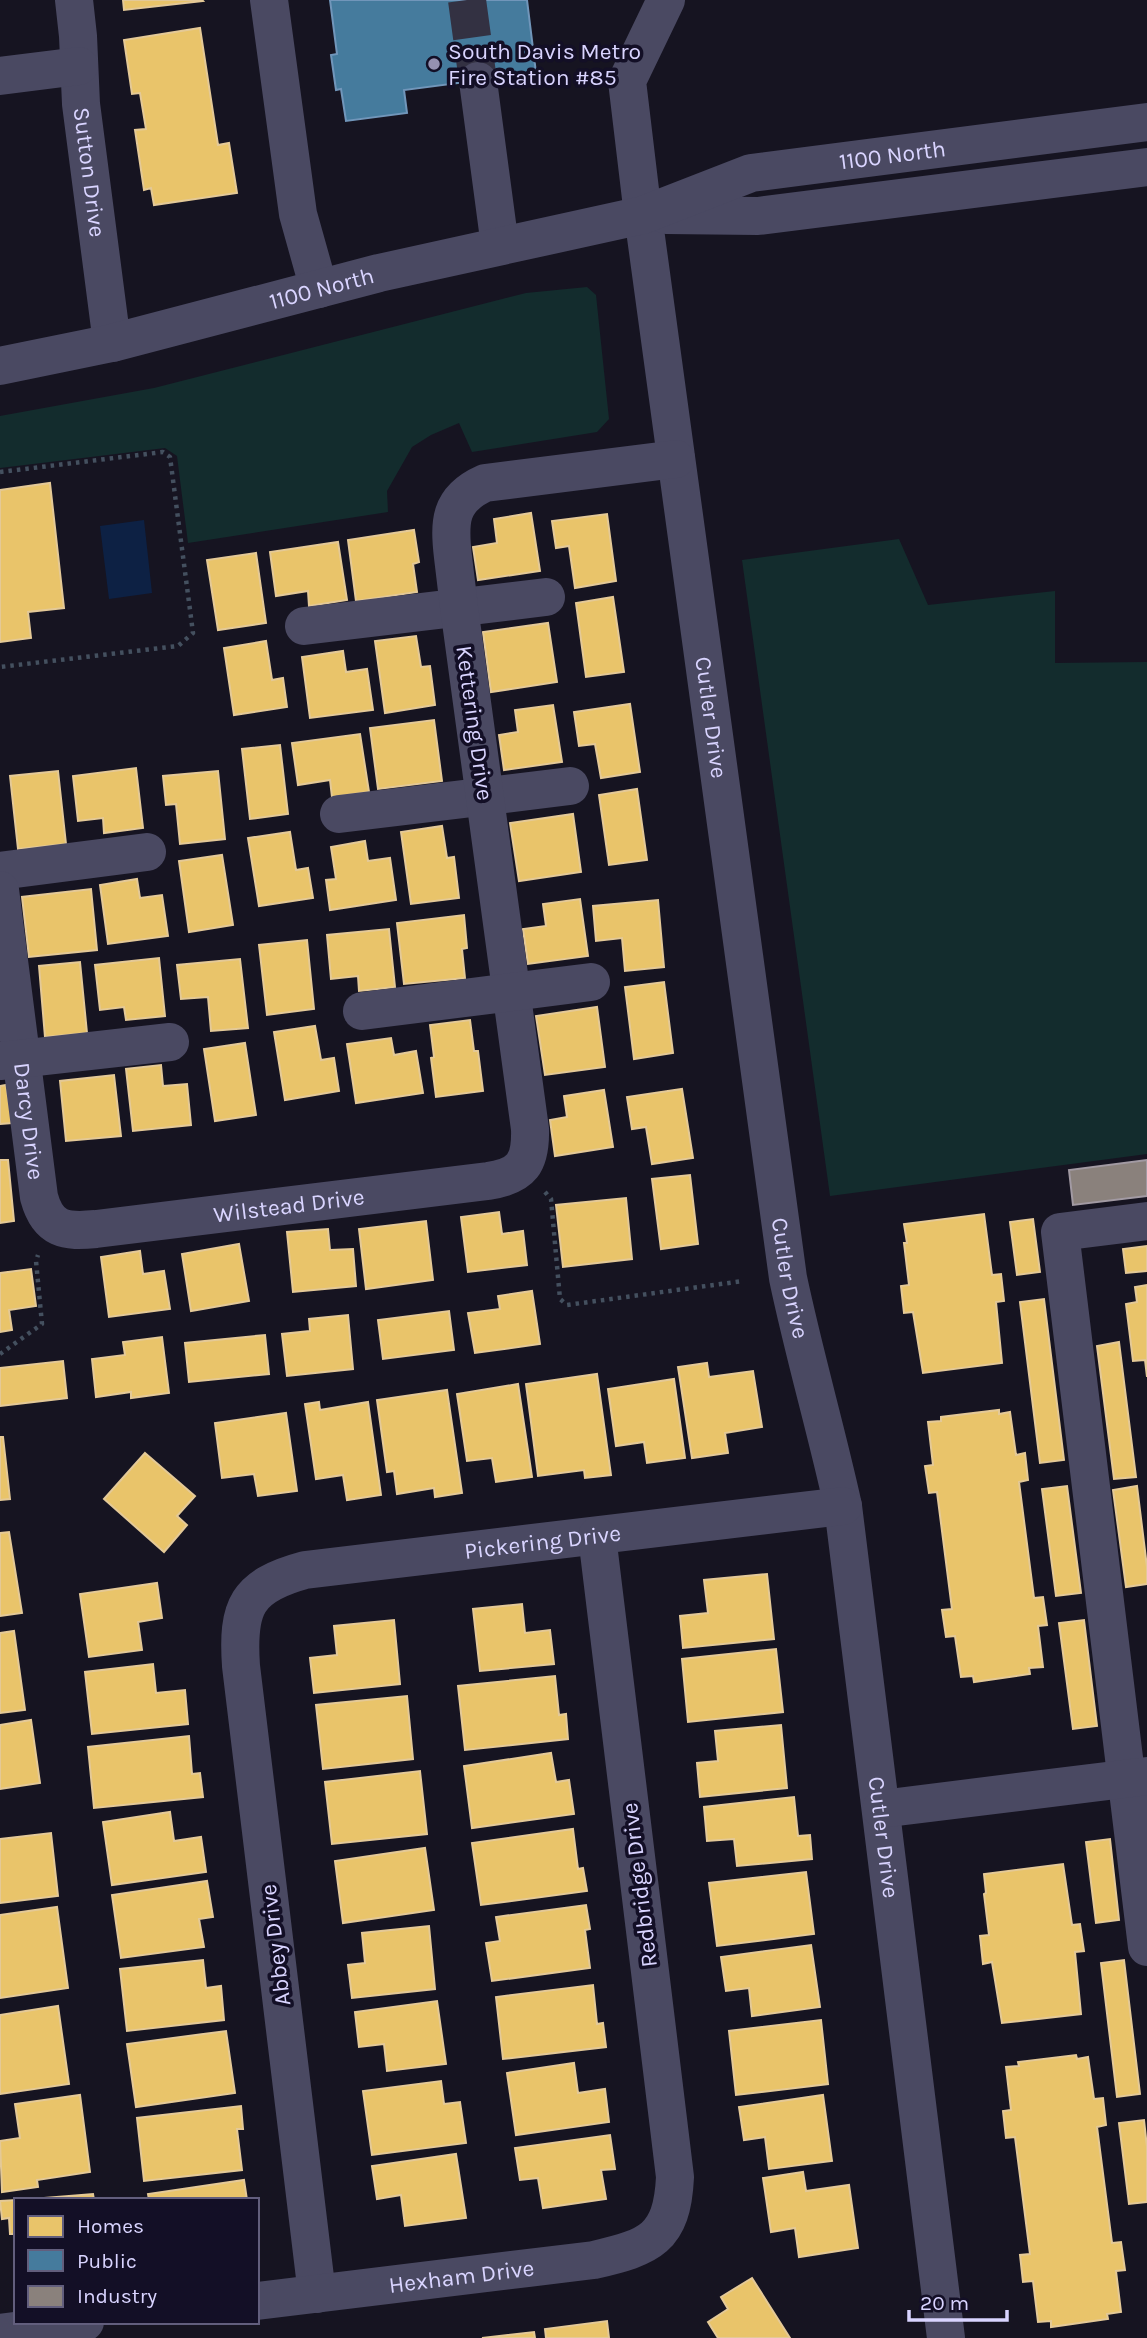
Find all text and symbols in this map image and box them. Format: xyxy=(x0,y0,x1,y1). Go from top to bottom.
place label: South Davis Metro Fire Station #85 xyxy=(448,38,641,91)
marker: South Davis Metro Fire Station #85 xyxy=(426,56,442,72)
street label: Sutton Drive xyxy=(68,106,111,239)
street label: 1100 North xyxy=(837,135,947,176)
street label: 1100 North xyxy=(266,262,377,315)
street label: Kettering Drive xyxy=(450,644,499,802)
street label: Cutler Drive xyxy=(689,655,733,780)
street label: Darcy Drive xyxy=(8,1061,50,1181)
street label: Wilstead Drive xyxy=(212,1183,366,1229)
street label: Cutler Drive xyxy=(766,1216,814,1341)
street label: Pickering Drive xyxy=(463,1520,622,1565)
street label: Cutler Drive xyxy=(863,1775,904,1900)
street label: Redbridge Drive xyxy=(616,1801,663,1969)
street label: Abbey Drive xyxy=(255,1883,296,2007)
legend xyxy=(14,2198,259,2324)
text: Homes xyxy=(77,2214,144,2238)
text: Public xyxy=(77,2249,137,2273)
street label: Hexham Drive xyxy=(387,2254,536,2299)
scale bar xyxy=(909,2278,1007,2322)
text: Industry xyxy=(77,2284,157,2308)
text: 20 m xyxy=(920,2291,969,2315)

